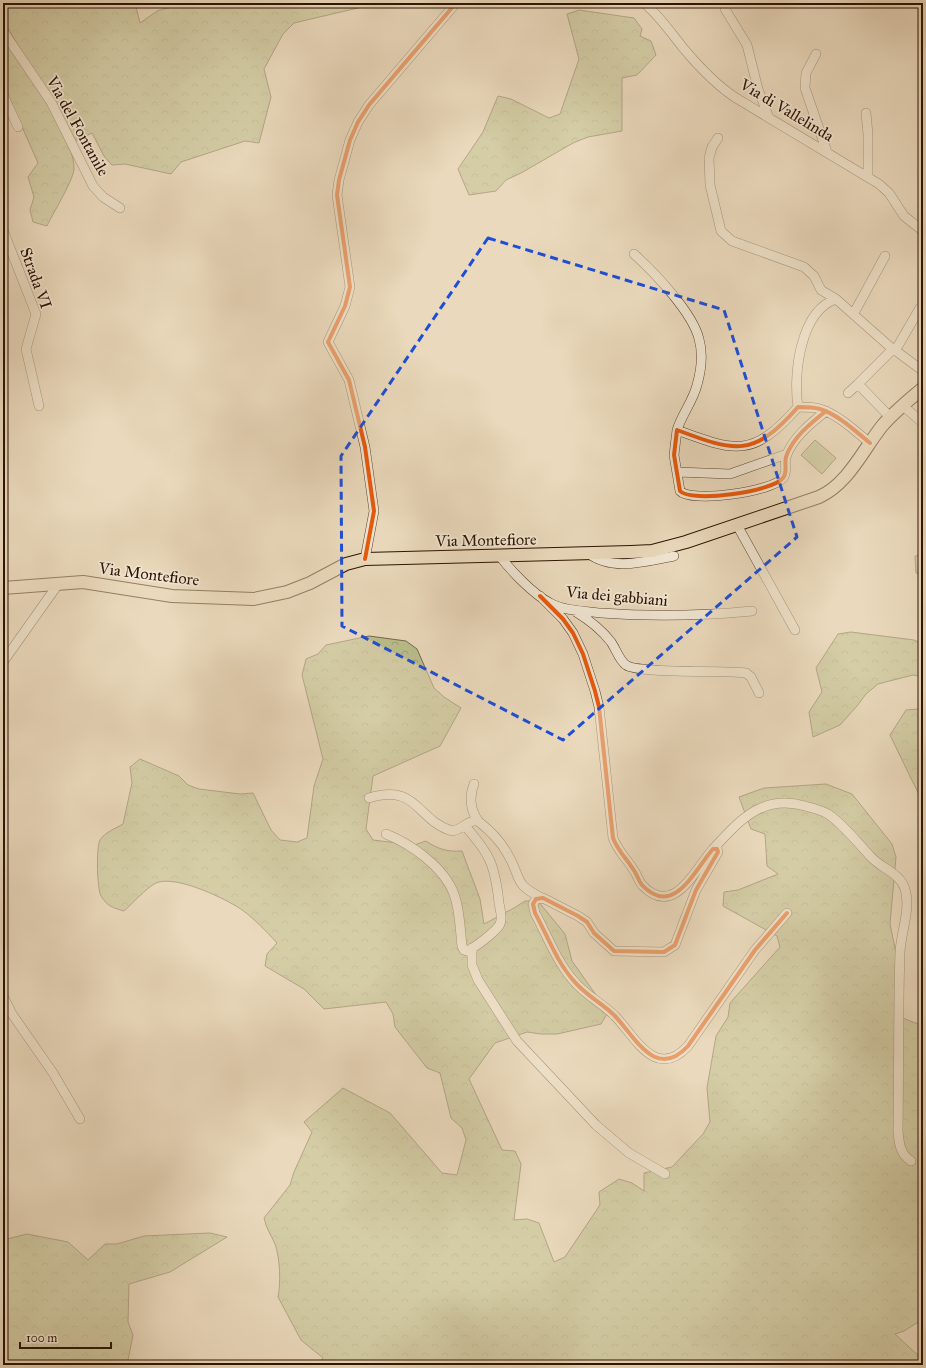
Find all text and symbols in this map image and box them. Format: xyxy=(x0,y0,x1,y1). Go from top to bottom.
street label: Via del Fontanile xyxy=(42,72,113,180)
street label: Via di Vallelinda xyxy=(736,74,837,145)
street label: Strada VI xyxy=(16,245,56,311)
street label: Via Montefiore xyxy=(434,530,537,550)
street label: Via Montefiore xyxy=(97,558,201,590)
street label: Via dei gabbiani xyxy=(564,582,669,611)
scale bar xyxy=(20,1324,111,1350)
text: 100 m xyxy=(26,1331,57,1345)

